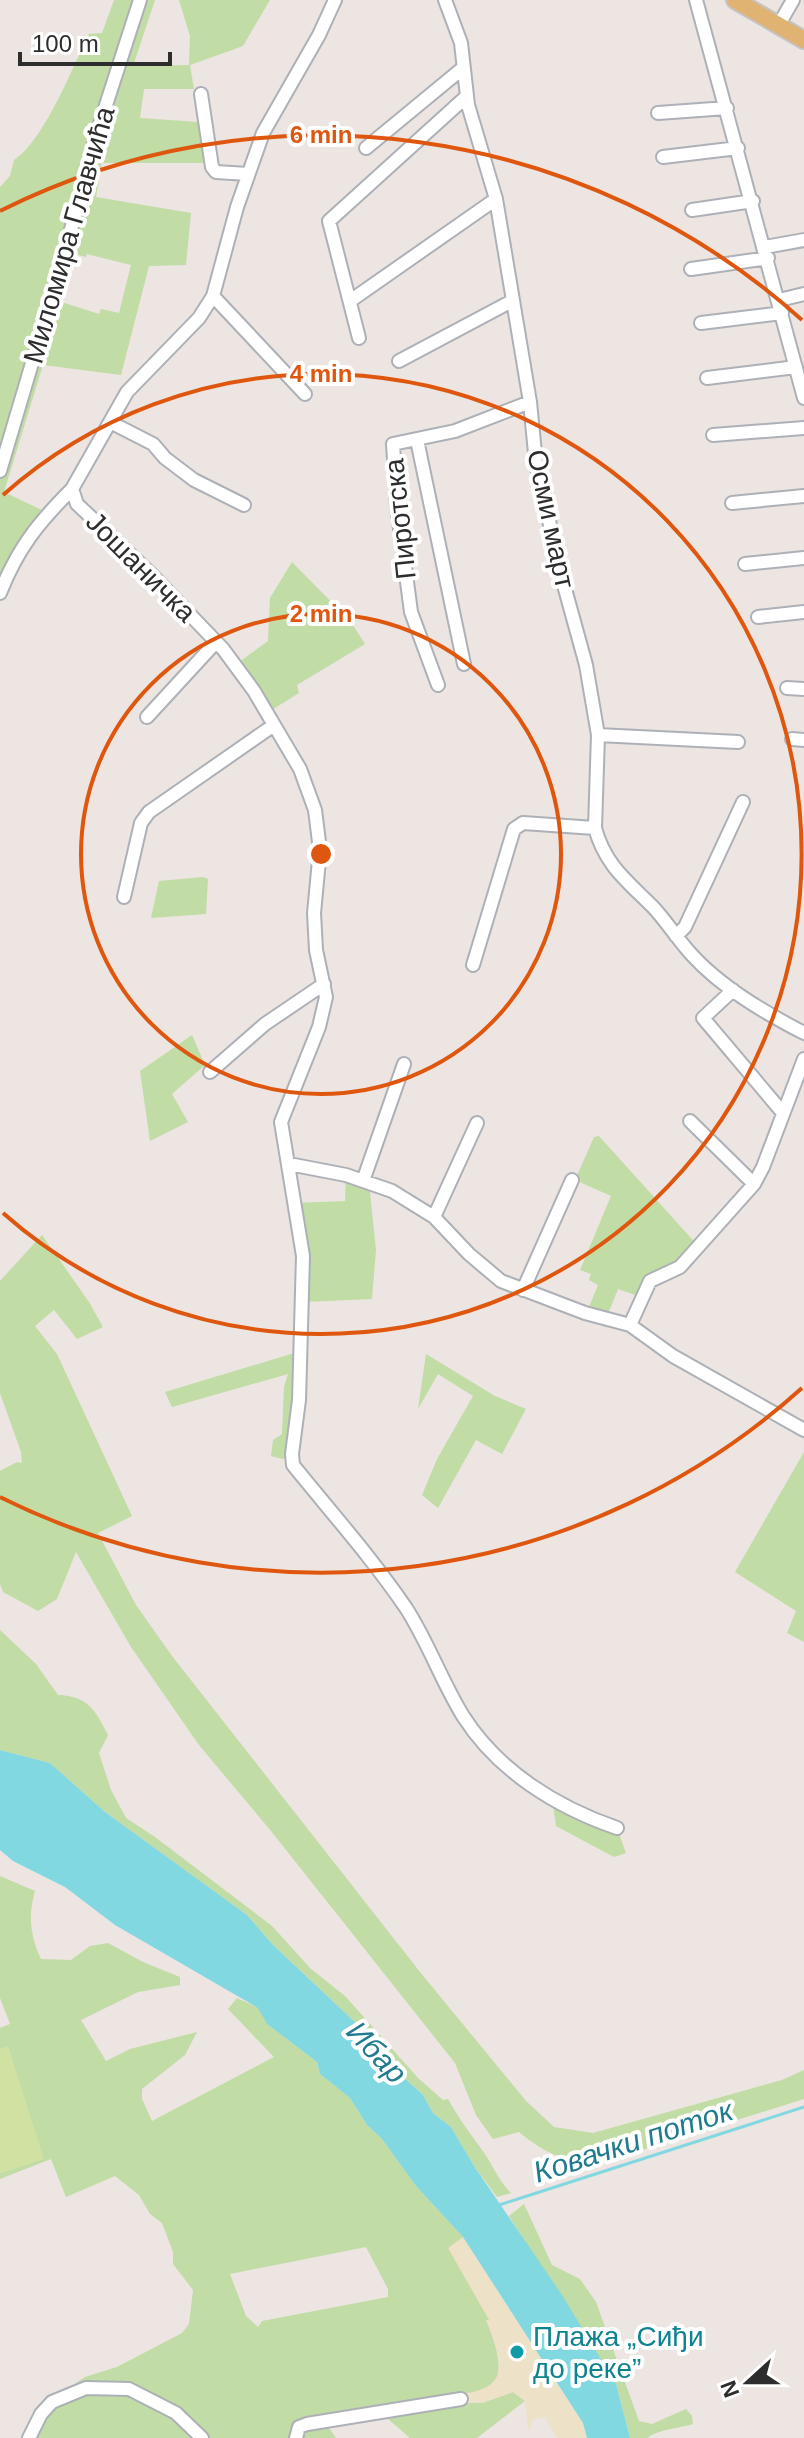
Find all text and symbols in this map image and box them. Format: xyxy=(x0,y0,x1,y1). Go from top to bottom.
scale bar xyxy=(20,16,170,66)
text: 100 m xyxy=(32,30,99,57)
street label: Миломира Главчића xyxy=(18,103,121,367)
text: 6 min xyxy=(290,121,352,148)
text: 4 min xyxy=(290,360,352,387)
street label: Осми март xyxy=(521,447,581,591)
street label: Пиротска xyxy=(378,457,422,581)
street label: Јошаничка xyxy=(80,506,202,628)
text: 2 min xyxy=(290,600,352,627)
centre of rings xyxy=(307,840,335,868)
water label: Ибар xyxy=(340,2015,414,2089)
water label: Ковачки поток xyxy=(529,2093,738,2189)
place label: Плажа „Сиђи до реке” xyxy=(533,2321,704,2384)
north arrow xyxy=(708,2342,788,2422)
marker: Плажа „Сиђи до реке” xyxy=(508,2343,526,2361)
text: N xyxy=(715,2377,744,2401)

